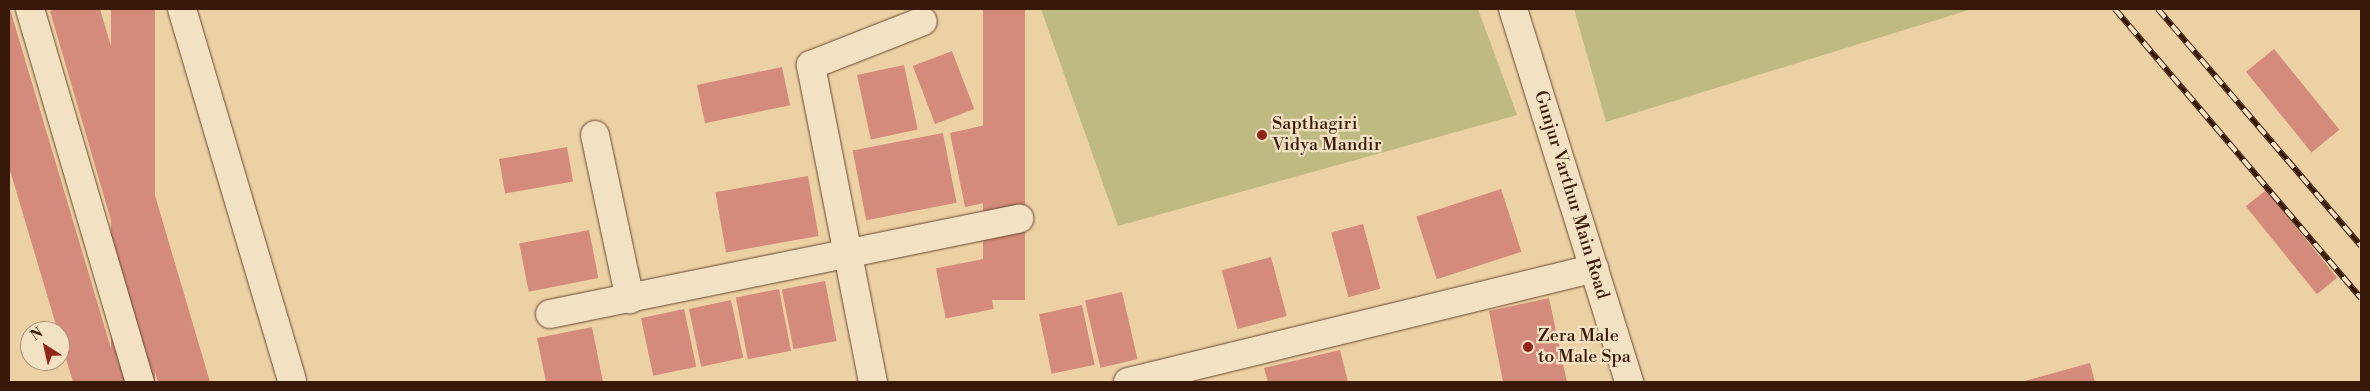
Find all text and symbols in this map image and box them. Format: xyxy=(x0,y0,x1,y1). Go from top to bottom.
street label: Gunjur Varthur Main Road xyxy=(1529,88,1613,302)
place label: Sapthagiri Vidya Mandir xyxy=(1272,114,1381,156)
marker: Sapthagiri Vidya Mandir xyxy=(1256,129,1268,141)
north arrow xyxy=(20,321,70,371)
text: N xyxy=(27,324,47,345)
place label: Zera Male to Male Spa xyxy=(1538,326,1631,368)
marker: Zera Male to Male Spa xyxy=(1522,341,1534,353)

